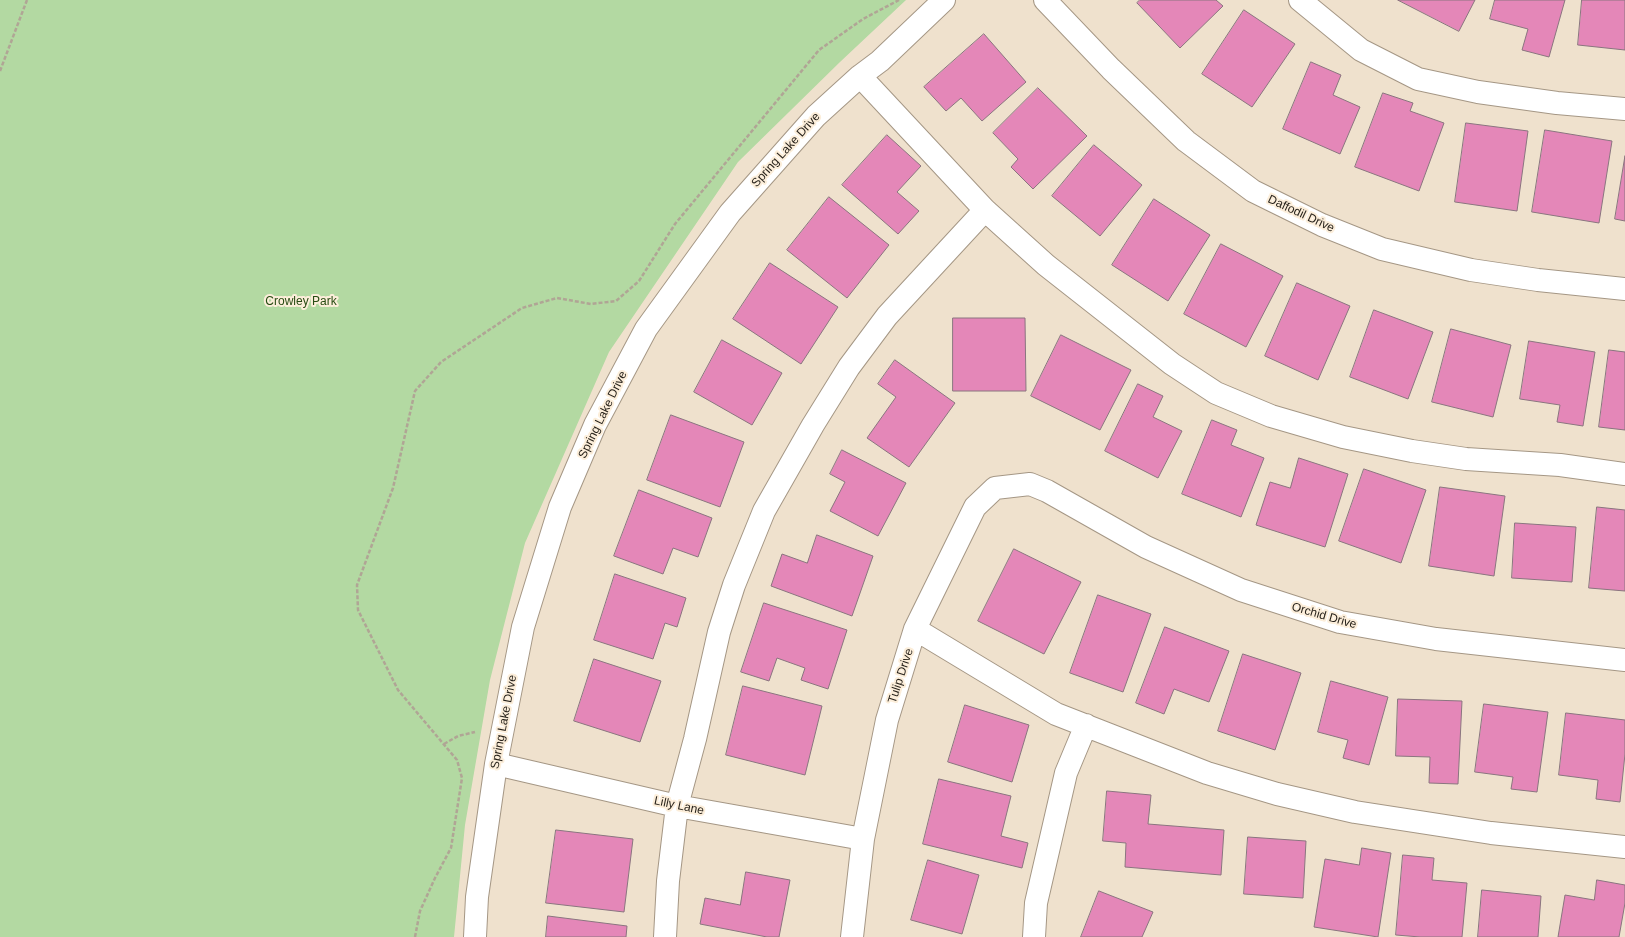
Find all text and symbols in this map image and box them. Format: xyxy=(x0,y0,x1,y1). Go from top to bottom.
street label: Spring Lake Drive xyxy=(749,110,823,190)
street label: Daffodil Drive xyxy=(1265,192,1337,236)
park label: Crowley Park xyxy=(265,295,337,309)
street label: Spring Lake Drive xyxy=(576,369,630,461)
street label: Orchid Drive xyxy=(1290,600,1358,632)
street label: Tulip Drive xyxy=(885,647,917,705)
street label: Spring Lake Drive xyxy=(488,674,520,770)
street label: Lilly Lane xyxy=(653,794,705,818)

